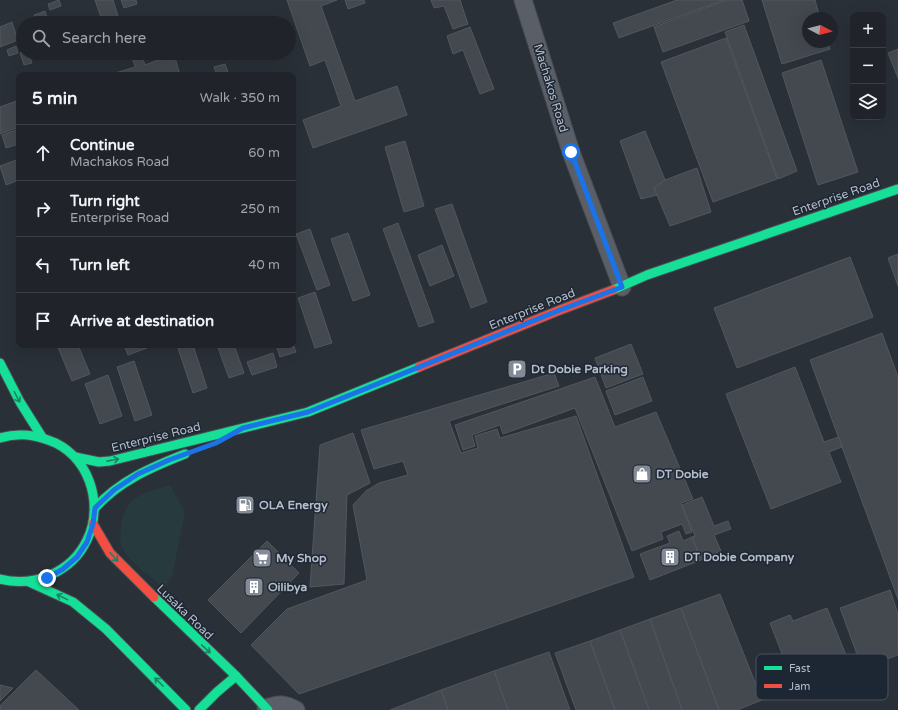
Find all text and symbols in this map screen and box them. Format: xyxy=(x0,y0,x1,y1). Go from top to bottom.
north arrow xyxy=(802,12,838,48)
map controls xyxy=(850,12,886,120)
button: + xyxy=(850,12,886,48)
search box xyxy=(16,16,296,60)
icon: search xyxy=(30,27,52,49)
text: Search here xyxy=(62,29,146,47)
street label: Machakos Road xyxy=(531,42,571,134)
button: − xyxy=(850,48,886,84)
button: layers xyxy=(850,84,886,120)
text: 5 min xyxy=(32,88,77,109)
text: Walk · 350 m xyxy=(200,90,280,106)
text: Continue xyxy=(70,136,134,154)
icon: ahead xyxy=(32,142,54,164)
route start xyxy=(562,143,580,161)
text: 60 m xyxy=(248,145,280,161)
text: Machakos Road xyxy=(70,154,169,170)
street label: Enterprise Road xyxy=(790,175,882,219)
text: Turn right xyxy=(70,192,140,210)
icon: right xyxy=(32,198,54,220)
text: 250 m xyxy=(240,201,280,217)
text: Enterprise Road xyxy=(70,210,169,226)
icon: left xyxy=(32,254,54,276)
text: Turn left xyxy=(70,256,130,274)
text: 40 m xyxy=(248,257,280,273)
street label: Enterprise Road xyxy=(487,285,577,333)
icon: arrive xyxy=(32,310,54,332)
text: Arrive at destination xyxy=(70,312,214,330)
parking icon: Dt Dobie Parking xyxy=(506,358,528,380)
place label: Dt Dobie Parking xyxy=(531,362,628,377)
one-way arrow xyxy=(14,391,22,403)
street label: Enterprise Road xyxy=(110,419,202,455)
one-way arrow xyxy=(107,456,120,464)
shop icon: DT Dobie xyxy=(631,463,653,485)
place label: DT Dobie xyxy=(656,467,709,481)
fuel station icon: OLA Energy xyxy=(234,494,256,516)
place label: OLA Energy xyxy=(259,498,328,513)
building icon: DT Dobie Company xyxy=(659,546,681,568)
supermarket icon: My Shop xyxy=(251,547,273,569)
place label: DT Dobie Company xyxy=(684,550,795,565)
place label: My Shop xyxy=(276,551,327,566)
one-way arrow xyxy=(109,552,118,562)
route end xyxy=(38,569,56,587)
building icon: Oilibya xyxy=(243,576,265,598)
place label: Oilibya xyxy=(268,580,307,595)
street label: Lusaka Road xyxy=(154,582,216,642)
one-way arrow xyxy=(56,592,68,600)
one-way arrow xyxy=(201,644,211,654)
legend xyxy=(756,654,888,700)
text: Fast xyxy=(789,662,810,675)
one-way arrow xyxy=(154,677,164,687)
text: Jam xyxy=(789,680,810,693)

